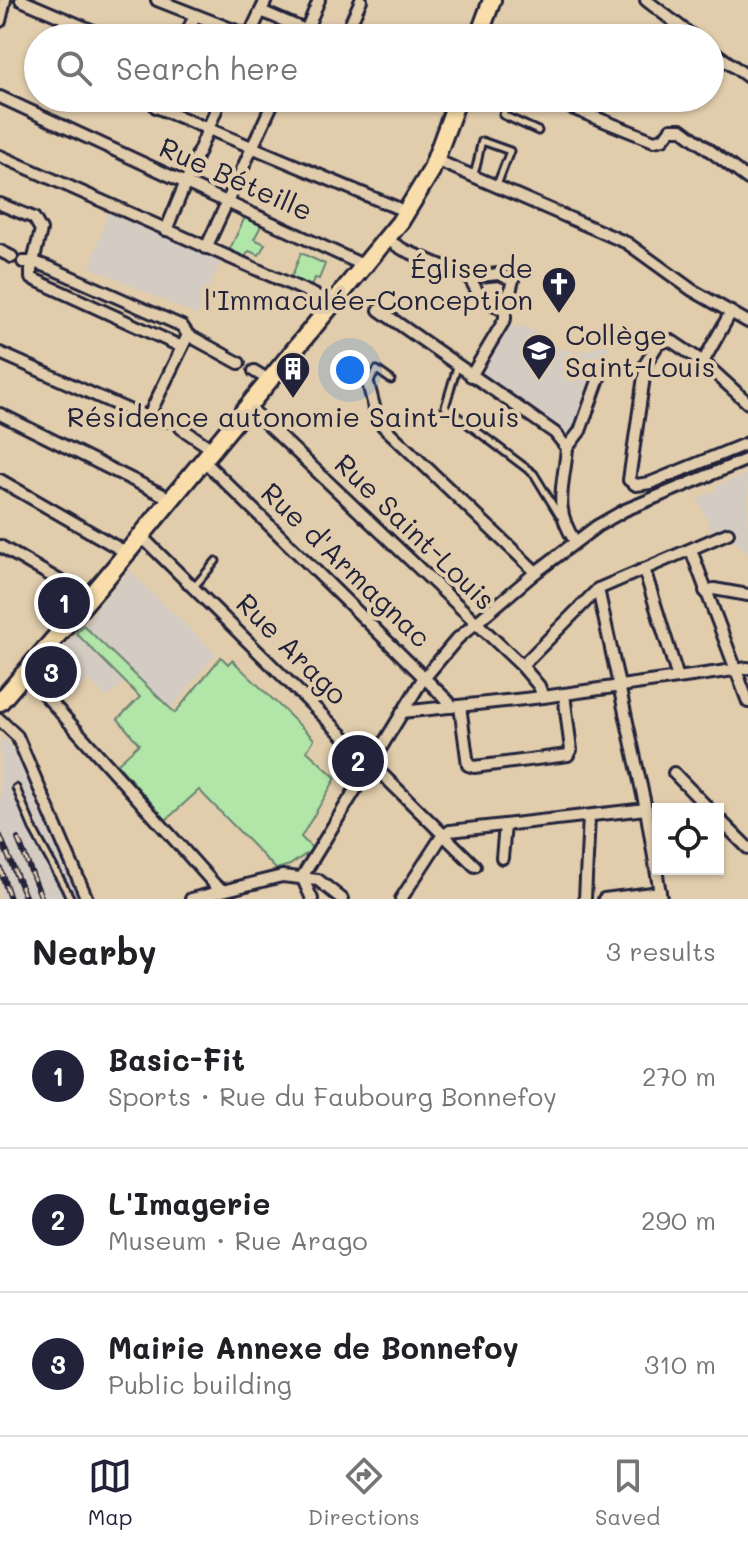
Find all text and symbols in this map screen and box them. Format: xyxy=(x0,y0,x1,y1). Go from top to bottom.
search box xyxy=(24,24,724,112)
icon: search xyxy=(52,46,96,90)
text: Search here xyxy=(116,48,299,88)
street label: Rue Béteille xyxy=(154,128,319,228)
place label: Église de l'Immaculée-Conception xyxy=(204,249,533,317)
church icon: Église de l'Immaculée-Conception xyxy=(540,265,578,315)
place label: Collège Saint-Louis xyxy=(565,316,715,384)
school or university icon: Collège Saint-Louis xyxy=(520,332,558,382)
building icon: Résidence autonomie Saint-Louis xyxy=(274,350,312,400)
your location xyxy=(330,350,370,390)
place label: Résidence autonomie Saint-Louis xyxy=(67,398,519,434)
street label: Rue Saint-Louis xyxy=(328,445,504,617)
street label: Rue d'Armagnac xyxy=(254,474,439,654)
pin: 1 xyxy=(38,573,90,633)
street label: Rue Arago xyxy=(229,585,356,712)
pin: 3 xyxy=(25,642,77,702)
pin: 2 xyxy=(332,731,384,791)
map controls xyxy=(652,803,724,875)
button: locate xyxy=(652,803,724,875)
text: Nearby xyxy=(32,929,157,974)
text: 3 results xyxy=(606,934,716,968)
text: Basic-Fit xyxy=(108,1039,245,1079)
text: 1 xyxy=(52,1059,64,1093)
text: 270 m xyxy=(642,1059,716,1093)
text: Sports · Rue du Faubourg Bonnefoy xyxy=(108,1079,557,1113)
text: L'Imagerie xyxy=(108,1183,270,1223)
text: 2 xyxy=(51,1203,65,1237)
text: 290 m xyxy=(641,1203,716,1237)
text: Museum · Rue Arago xyxy=(108,1223,368,1257)
text: Mairie Annexe de Bonnefoy xyxy=(108,1327,519,1367)
text: 3 xyxy=(50,1347,66,1381)
text: 310 m xyxy=(644,1347,716,1381)
text: Public building xyxy=(108,1367,292,1401)
tab: Map xyxy=(88,1454,133,1531)
tab: Directions xyxy=(308,1454,420,1531)
tab: Saved xyxy=(595,1454,660,1531)

